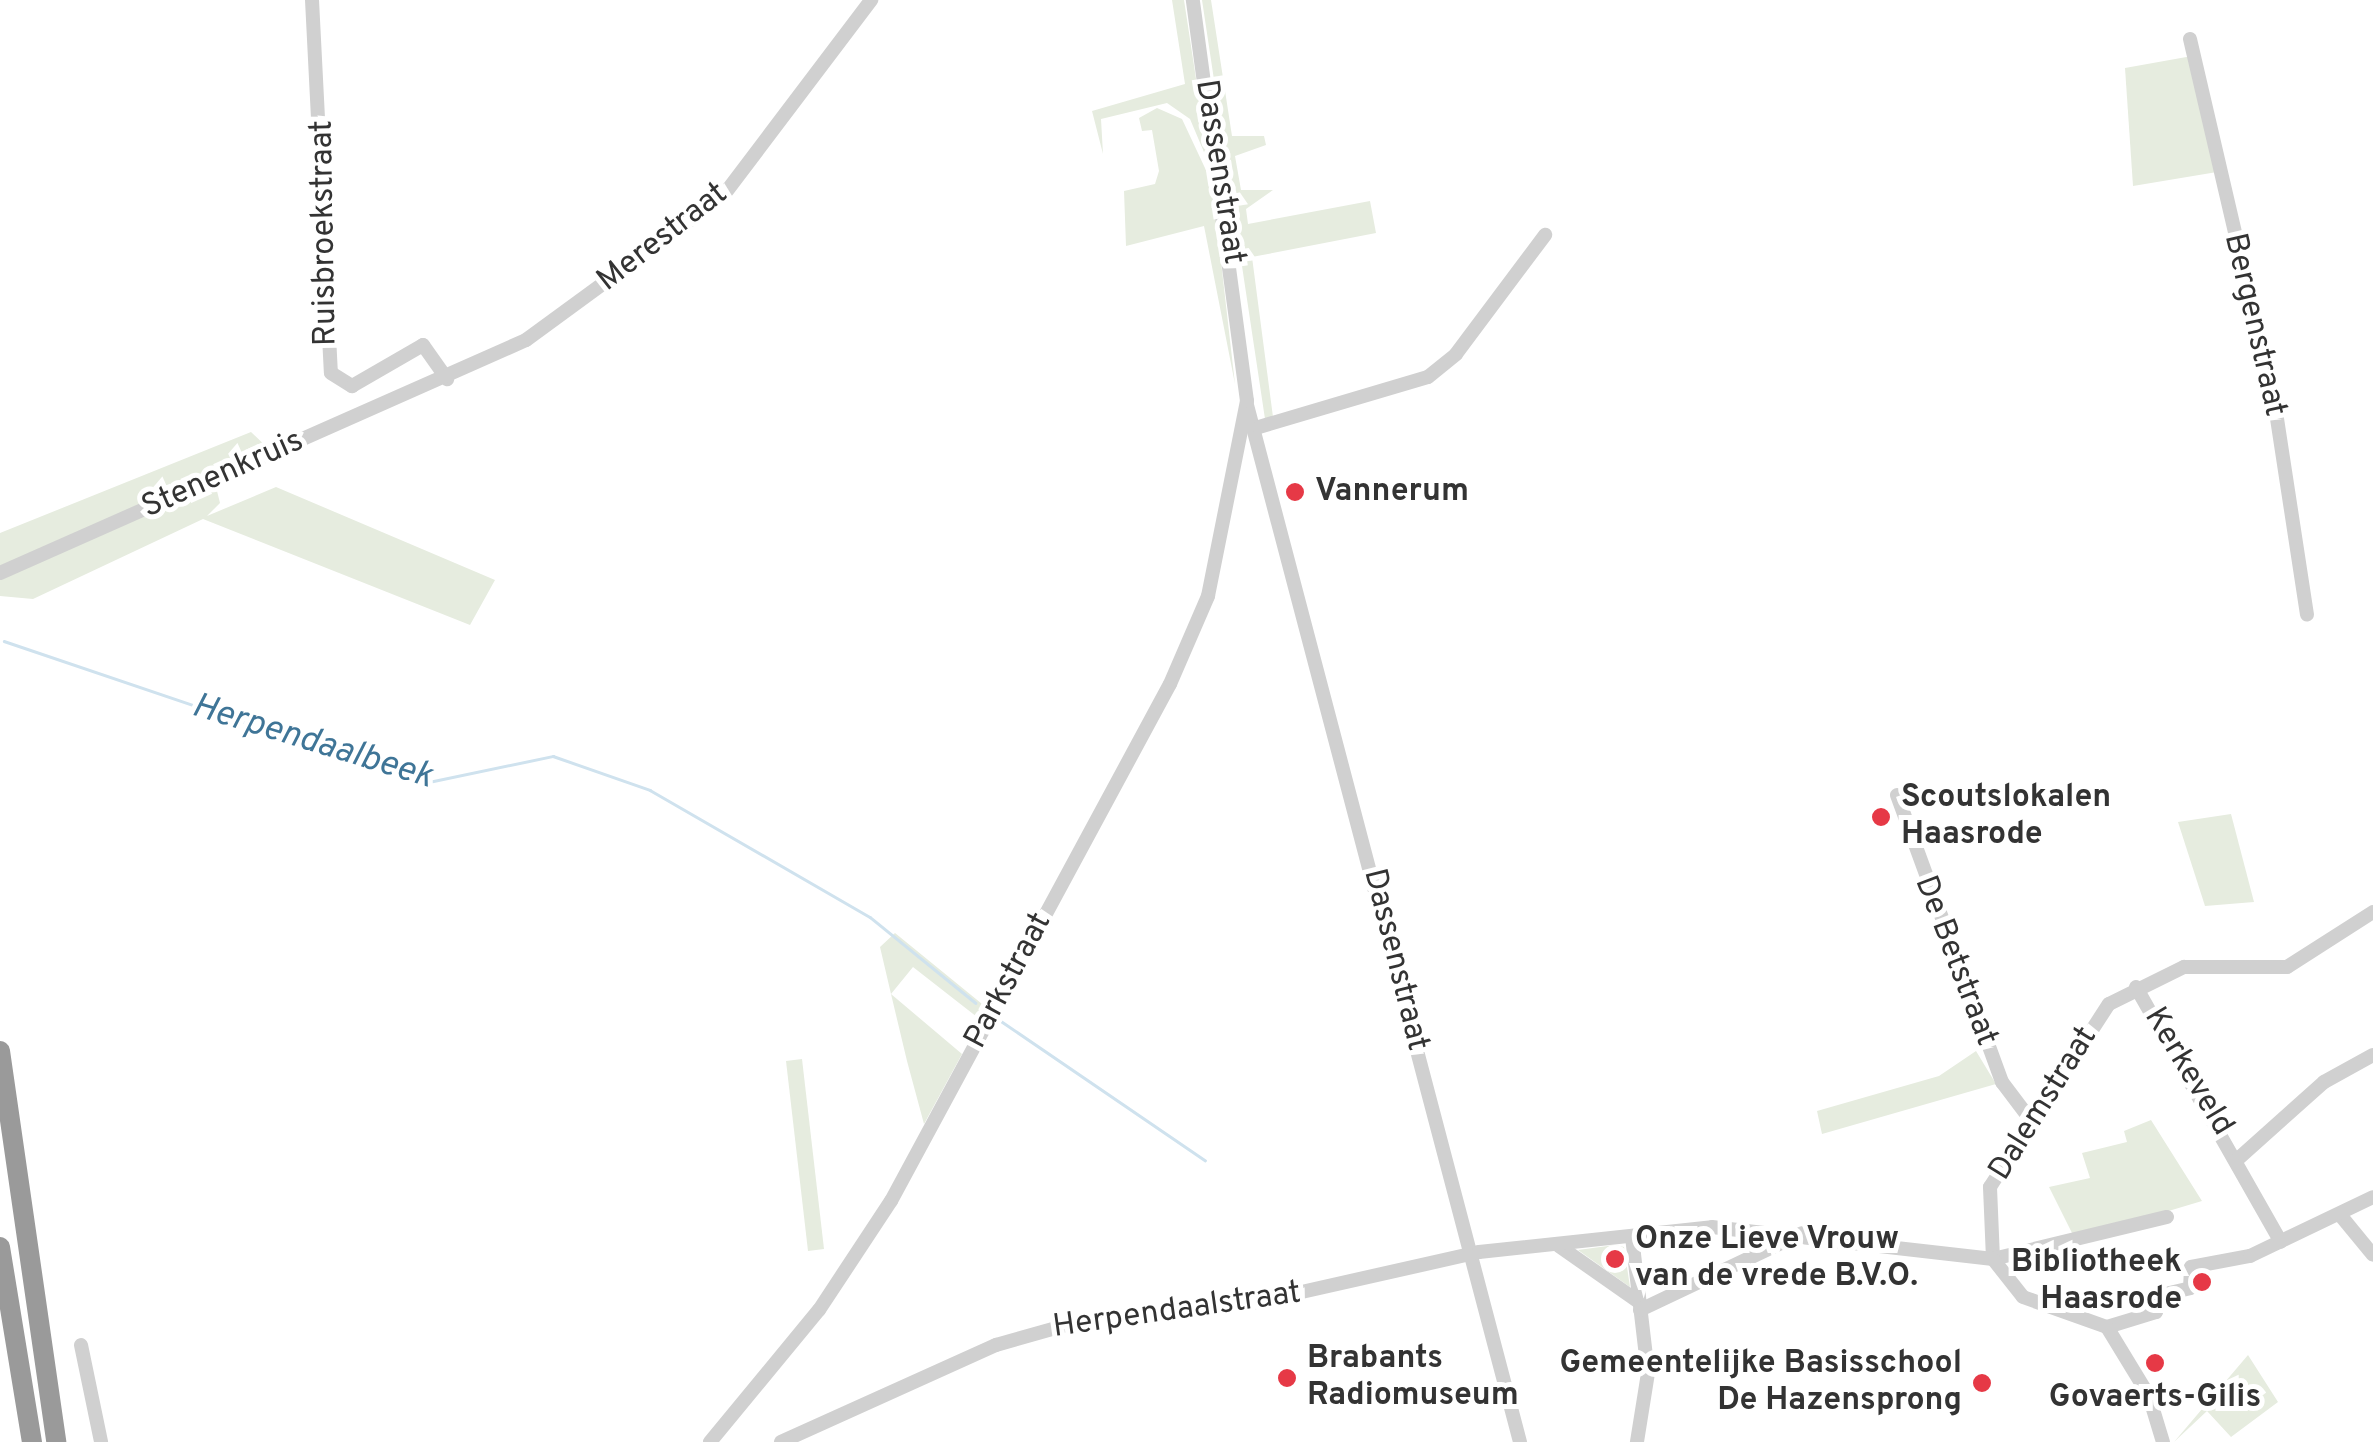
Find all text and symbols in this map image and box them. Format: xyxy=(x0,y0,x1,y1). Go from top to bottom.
street label: Dassenstraat xyxy=(1185,77,1253,267)
street label: Ruisbroekstraat xyxy=(304,120,346,346)
street label: Merestraat xyxy=(590,175,736,301)
street label: Bergenstraat xyxy=(2214,230,2294,420)
street label: Stenenkruis xyxy=(136,422,310,528)
place label: Vannerum xyxy=(1315,473,1469,511)
marker: Vannerum xyxy=(1284,481,1306,503)
water label: Herpendaalbeek xyxy=(187,686,437,798)
place label: Scoutslokalen Haasrode xyxy=(1901,780,2111,855)
marker: Scoutslokalen Haasrode xyxy=(1870,806,1892,828)
street label: Dassenstraat xyxy=(1354,865,1436,1055)
street label: De Betstraat xyxy=(1905,871,2005,1051)
street label: Parkstraat xyxy=(957,907,1061,1055)
street label: Kerkeveld xyxy=(2135,1001,2241,1143)
street label: Dalemstraat xyxy=(1982,1020,2106,1188)
place label: Onze Lieve Vrouw van de vrede B.V.O. xyxy=(1635,1222,1918,1297)
place label: Bibliotheek Haasrode xyxy=(2011,1245,2182,1320)
marker: Onze Lieve Vrouw van de vrede B.V.O. xyxy=(1604,1248,1626,1270)
marker: Bibliotheek Haasrode xyxy=(2191,1271,2213,1293)
street label: Herpendaalstraat xyxy=(1051,1275,1303,1347)
place label: Brabants Radiomuseum xyxy=(1307,1341,1519,1416)
place label: Gemeentelijke Basisschool De Hazensprong xyxy=(1559,1346,1962,1421)
marker: Govaerts-Gilis xyxy=(2144,1352,2166,1374)
marker: Brabants Radiomuseum xyxy=(1276,1367,1298,1389)
marker: Gemeentelijke Basisschool De Hazensprong xyxy=(1971,1372,1993,1394)
place label: Govaerts-Gilis xyxy=(2049,1379,2261,1417)

